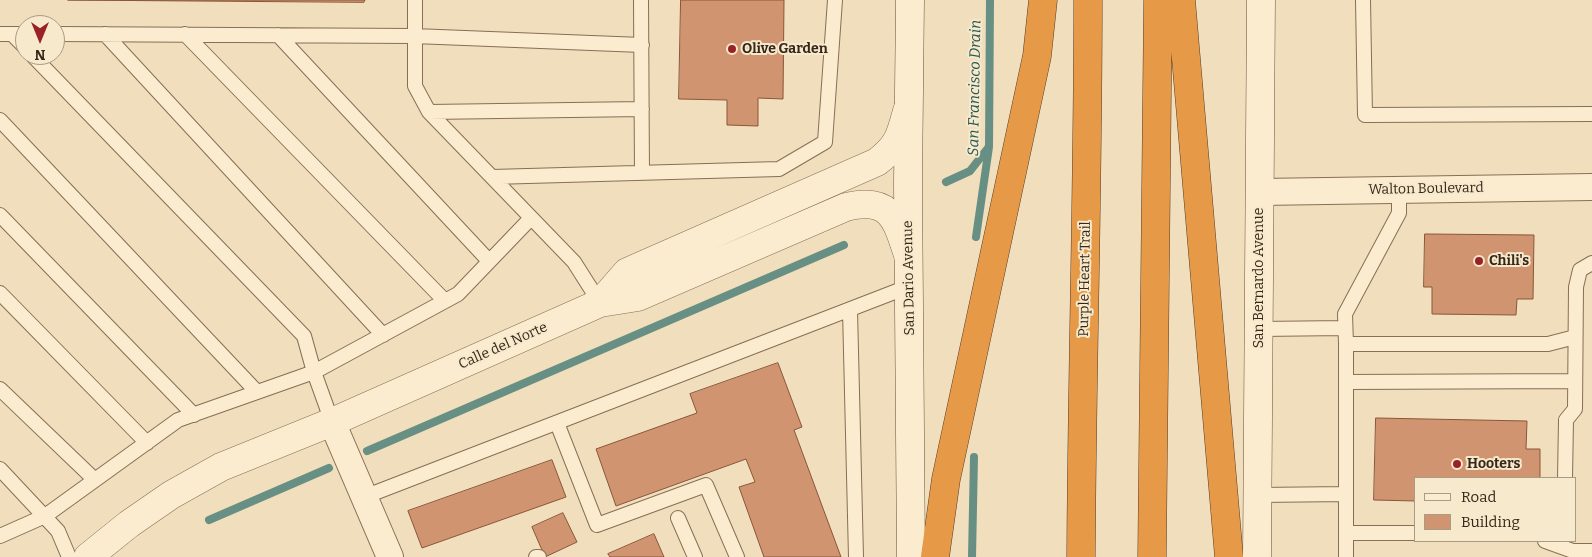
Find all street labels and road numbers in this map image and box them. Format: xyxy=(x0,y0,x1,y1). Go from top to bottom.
street label: Walton Boulevard xyxy=(1368,180,1484,198)
street label: San Bernardo Avenue xyxy=(1251,208,1267,348)
street label: San Dario Avenue xyxy=(900,220,918,336)
street label: Purple Heart Trail xyxy=(1076,221,1094,337)
street label: Calle del Norte xyxy=(456,319,550,373)

